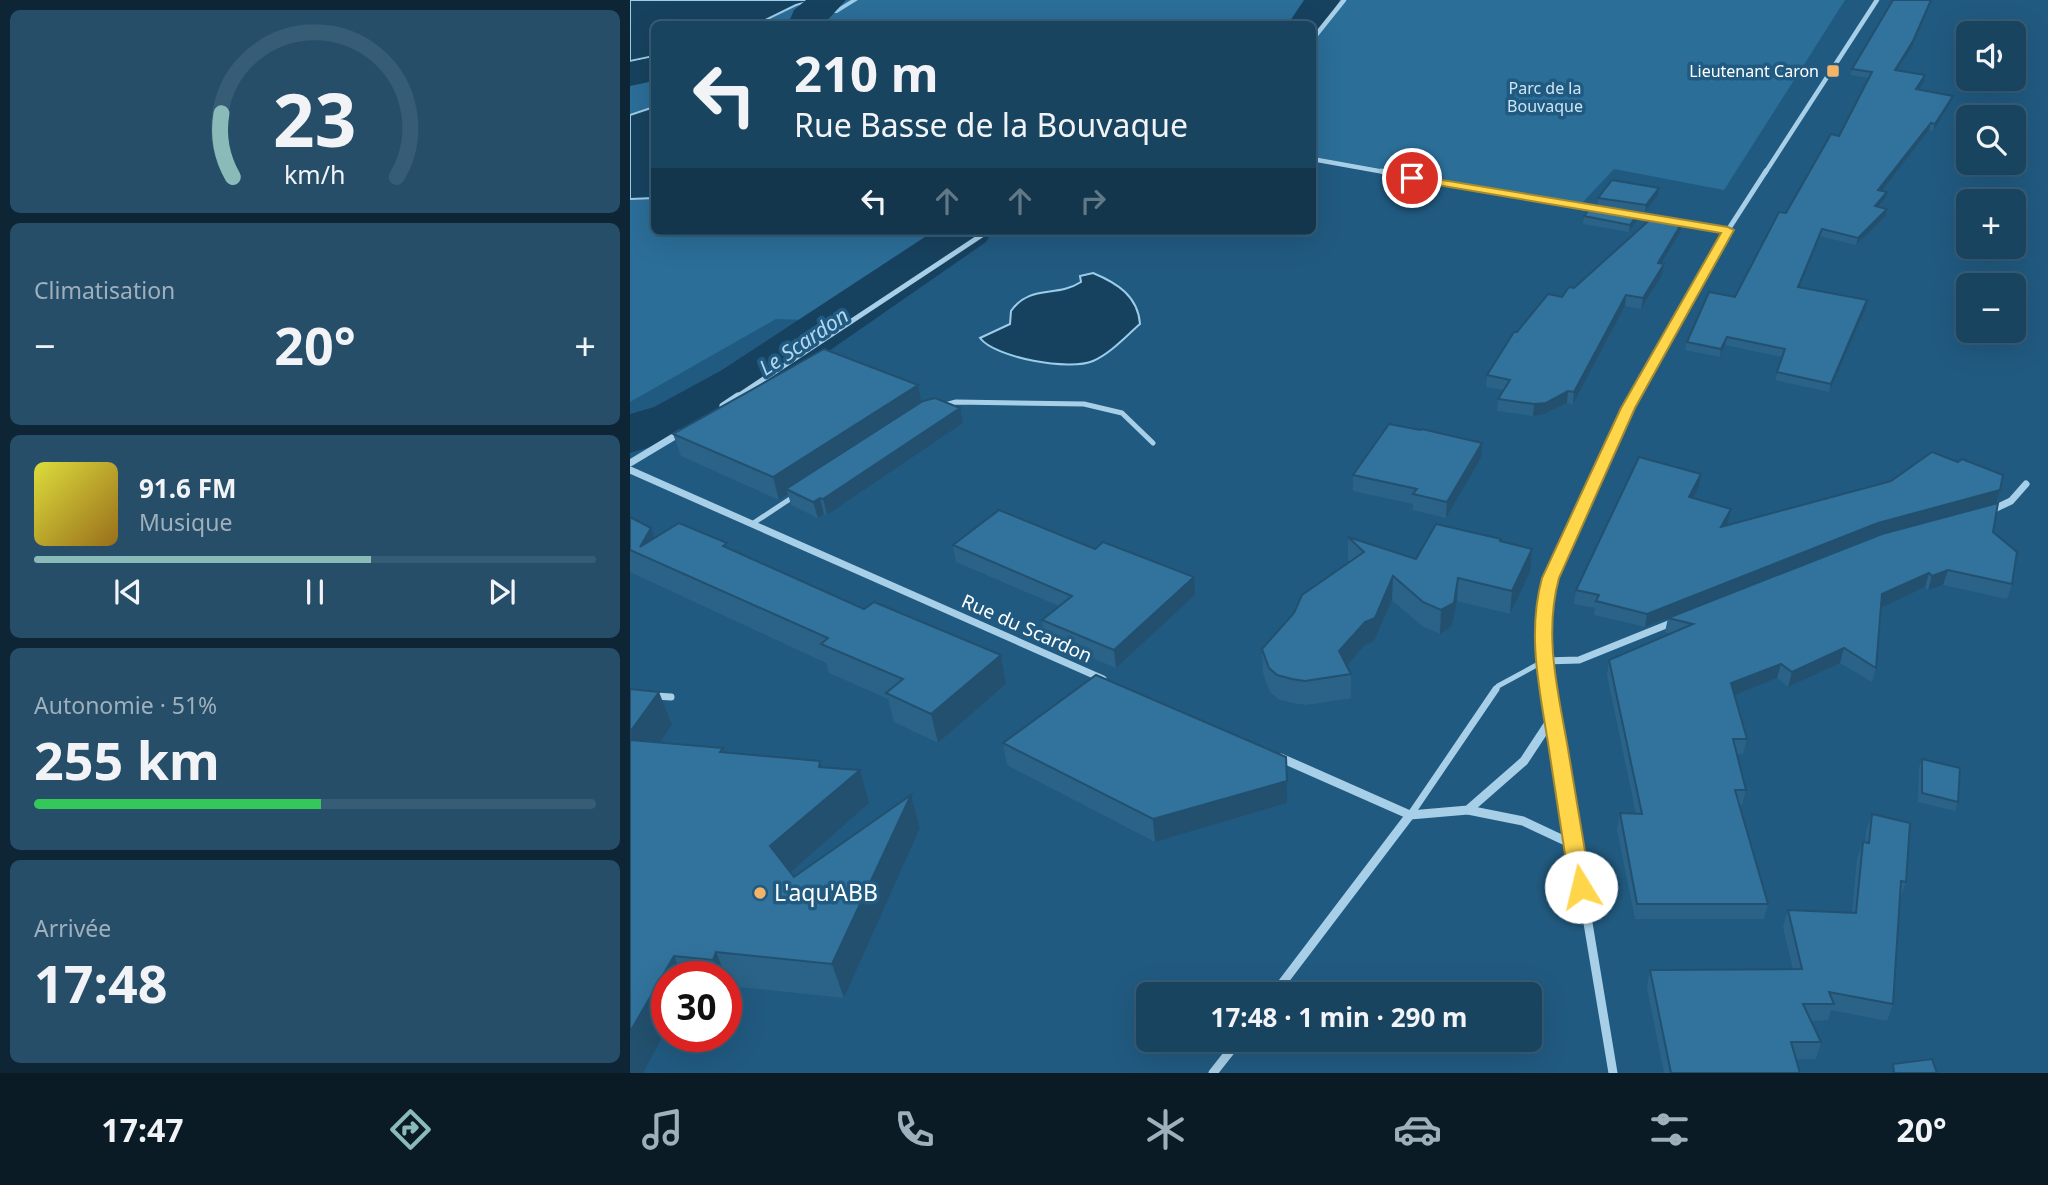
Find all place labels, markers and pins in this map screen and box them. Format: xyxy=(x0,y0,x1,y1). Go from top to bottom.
place label: Lieutenant Caron xyxy=(1689,60,1819,82)
marker: Lieutenant Caron xyxy=(1825,63,1841,79)
pin xyxy=(1382,148,1442,208)
place label: L'aqu'ABB xyxy=(774,876,878,908)
marker: L'aqu'ABB xyxy=(752,885,768,901)

